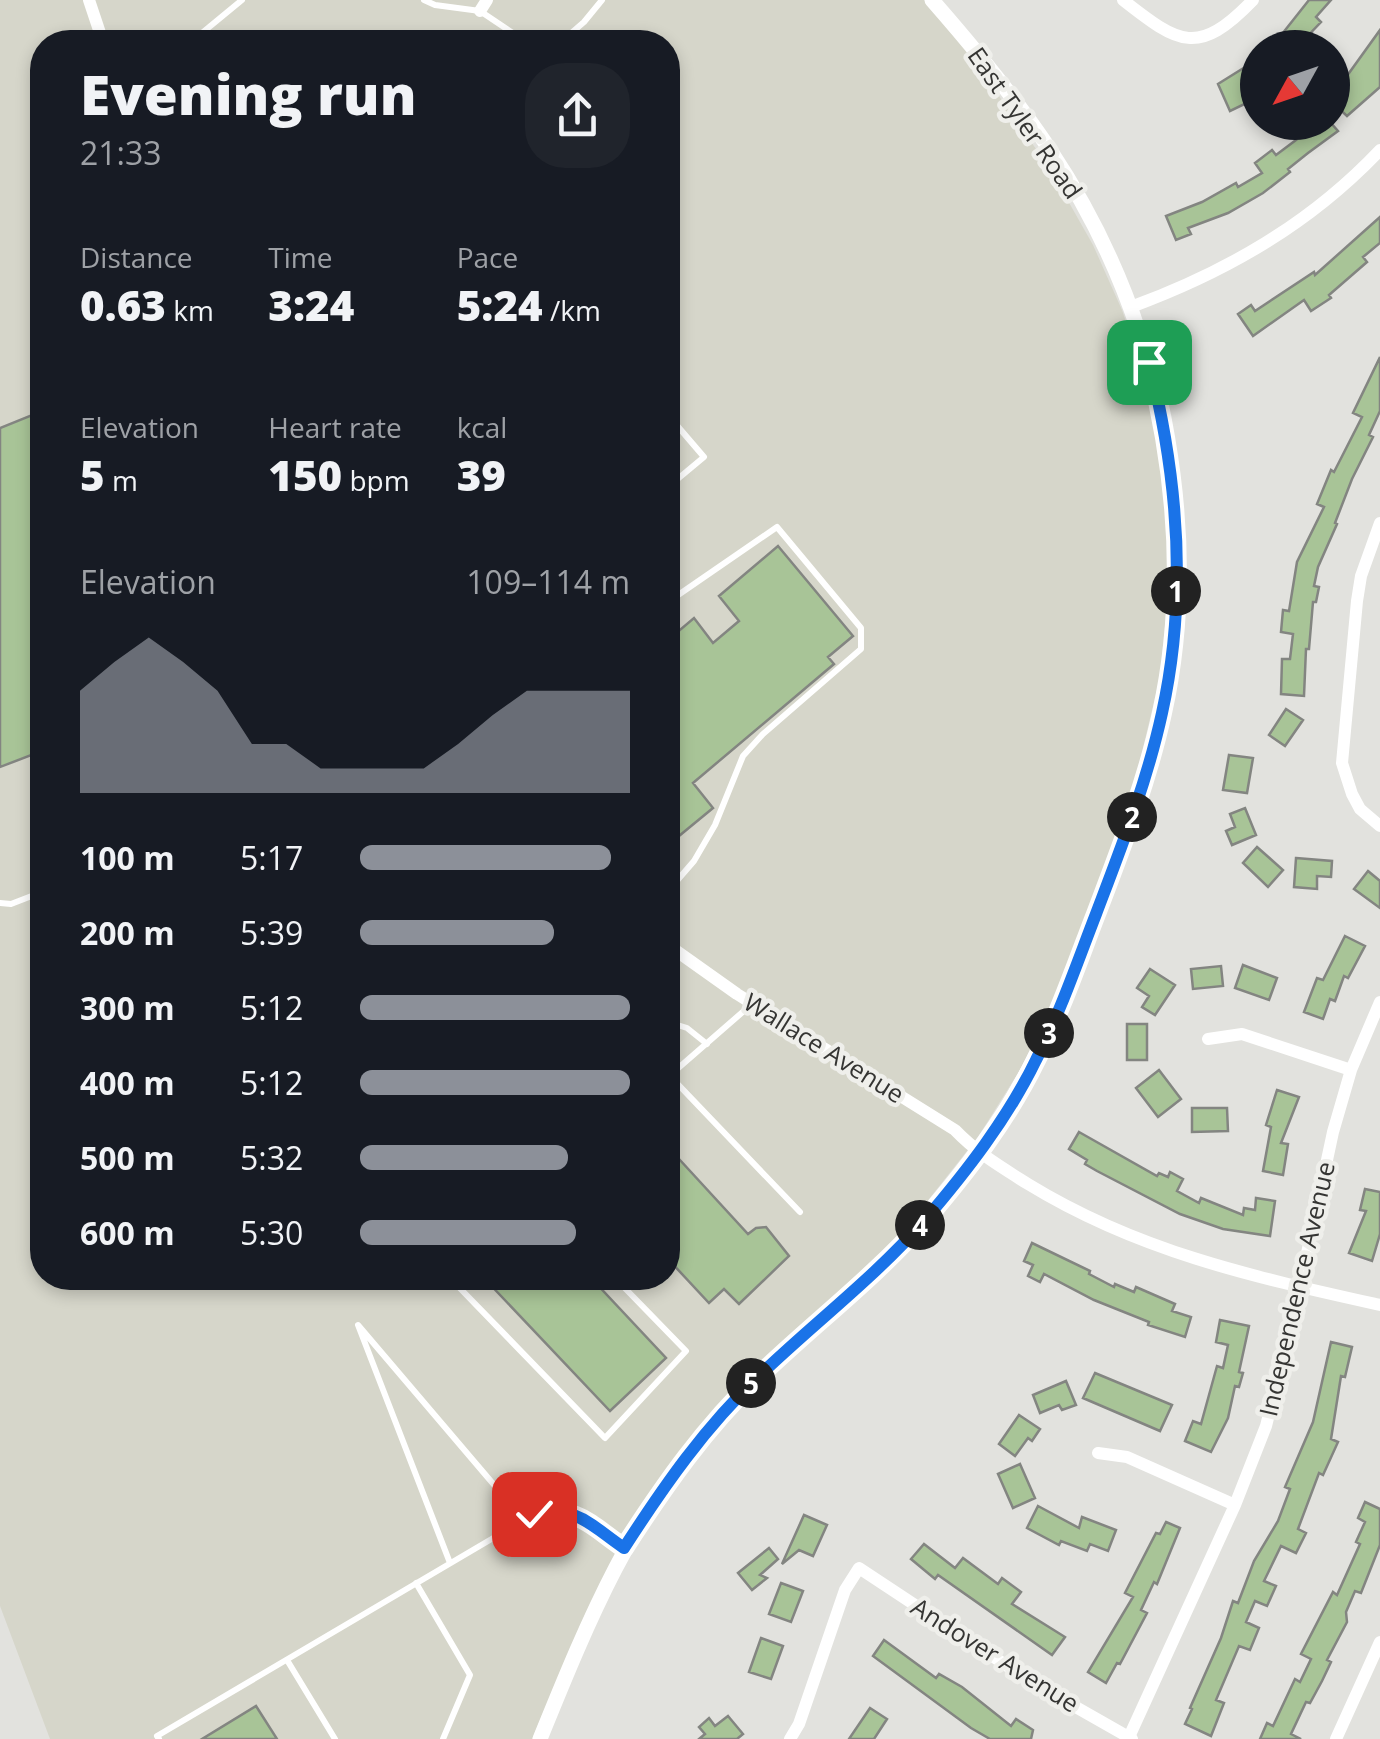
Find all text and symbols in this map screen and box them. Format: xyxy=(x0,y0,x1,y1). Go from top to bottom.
north arrow xyxy=(1240,30,1350,140)
map controls xyxy=(1240,30,1350,140)
street label: East Tyler Road xyxy=(961,40,1091,205)
text: Evening run xyxy=(80,56,416,131)
button: share xyxy=(525,63,630,168)
text: 21:33 xyxy=(80,131,162,174)
text: Distance xyxy=(80,238,193,276)
text: Time xyxy=(268,238,332,276)
text: Pace xyxy=(457,238,518,276)
text: 0.63 xyxy=(80,276,166,333)
text: 3:24 xyxy=(268,276,354,333)
text: 5:24 xyxy=(457,276,543,333)
text: km xyxy=(166,291,214,329)
text: /km xyxy=(543,291,601,329)
pin xyxy=(1107,320,1192,405)
icon: arrive xyxy=(1122,335,1177,390)
text: Elevation xyxy=(80,408,199,446)
text: Heart rate xyxy=(268,408,402,446)
text: kcal xyxy=(457,408,507,446)
text: 5 xyxy=(80,446,105,503)
text: 150 xyxy=(268,446,342,503)
text: 39 xyxy=(457,446,506,503)
text: m xyxy=(105,461,138,499)
text: bpm xyxy=(342,461,410,499)
text: Elevation xyxy=(80,560,216,603)
text: 109–114 m xyxy=(466,560,630,603)
pin: 1 xyxy=(1151,566,1201,616)
text: 1 xyxy=(1168,572,1184,610)
pin: 2 xyxy=(1107,792,1157,842)
text: 2 xyxy=(1124,798,1140,836)
text: 100 m xyxy=(80,836,175,879)
text: 5:17 xyxy=(240,836,303,879)
text: 200 m xyxy=(80,911,175,954)
text: 5:39 xyxy=(240,911,303,954)
street label: Wallace Avenue xyxy=(738,984,911,1110)
text: 300 m xyxy=(80,986,175,1029)
text: 5:12 xyxy=(240,986,303,1029)
pin: 3 xyxy=(1024,1008,1074,1058)
text: 3 xyxy=(1041,1014,1057,1052)
text: 400 m xyxy=(80,1061,175,1104)
text: 5:12 xyxy=(240,1061,303,1104)
text: 500 m xyxy=(80,1136,175,1179)
text: 5:32 xyxy=(240,1136,303,1179)
street label: Independence Avenue xyxy=(1250,1158,1342,1420)
pin: 4 xyxy=(895,1200,945,1250)
text: 4 xyxy=(912,1206,928,1244)
text: 600 m xyxy=(80,1211,175,1254)
text: 5:30 xyxy=(240,1211,303,1254)
pin: 5 xyxy=(726,1358,776,1408)
text: 5 xyxy=(743,1364,759,1402)
pin xyxy=(492,1472,577,1557)
icon: check xyxy=(507,1487,562,1542)
street label: Andover Avenue xyxy=(905,1589,1086,1719)

